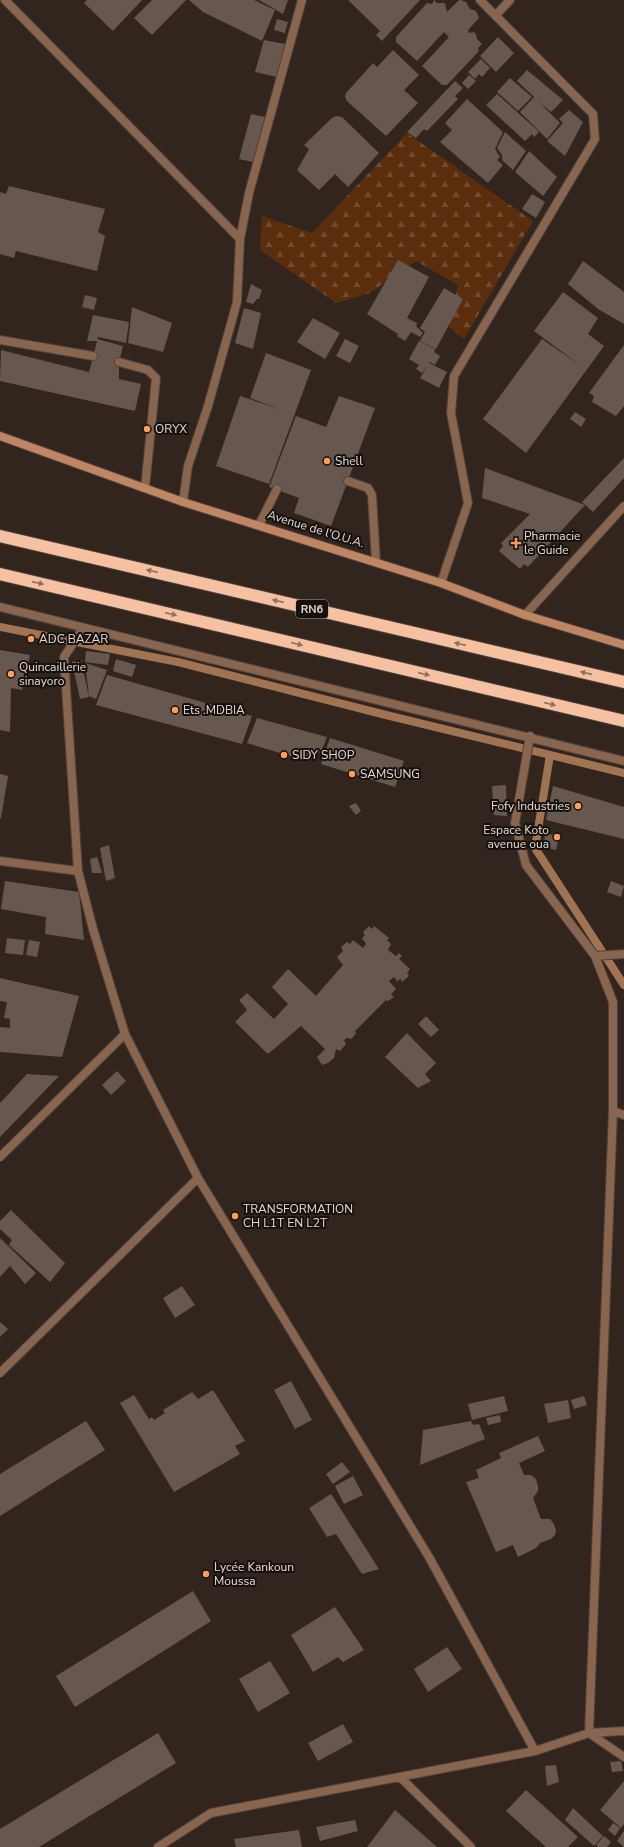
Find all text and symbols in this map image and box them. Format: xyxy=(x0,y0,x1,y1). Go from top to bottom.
place label: ORYX xyxy=(155,421,187,437)
marker: ORYX xyxy=(142,424,152,434)
place label: Shell xyxy=(335,453,363,469)
marker: Shell xyxy=(322,456,332,466)
street label: Avenue de l'O.U.A. xyxy=(266,507,366,551)
place label: Pharmacie le Guide xyxy=(524,528,580,558)
marker: Pharmacie le Guide xyxy=(511,538,521,548)
one-way arrow xyxy=(146,568,158,574)
one-way arrow xyxy=(32,580,44,586)
one-way arrow xyxy=(272,598,284,604)
road number: RN6 xyxy=(296,600,328,618)
one-way arrow xyxy=(165,611,177,617)
place label: ADC BAZAR xyxy=(39,631,108,647)
marker: ADC BAZAR xyxy=(26,634,36,644)
one-way arrow xyxy=(453,640,466,646)
one-way arrow xyxy=(292,641,304,647)
place label: Quincaillerie sinayoro xyxy=(19,659,86,689)
marker: Quincaillerie sinayoro xyxy=(6,669,16,679)
one-way arrow xyxy=(580,670,592,676)
one-way arrow xyxy=(418,671,430,677)
one-way arrow xyxy=(544,701,557,707)
place label: Ets .MDBIA xyxy=(183,702,245,718)
marker: Ets .MDBIA xyxy=(170,705,180,715)
place label: SIDY SHOP xyxy=(292,747,355,763)
marker: SIDY SHOP xyxy=(279,750,289,760)
place label: SAMSUNG xyxy=(360,766,420,782)
marker: SAMSUNG xyxy=(347,769,357,779)
place label: Fofy Industries xyxy=(491,798,570,814)
marker: Fofy Industries xyxy=(573,801,583,811)
place label: Espace Koto avenue oua xyxy=(483,822,549,852)
marker: Espace Koto avenue oua xyxy=(552,832,562,842)
place label: TRANSFORMATION CH L1T EN L2T xyxy=(243,1201,353,1231)
marker: TRANSFORMATION CH L1T EN L2T xyxy=(230,1211,240,1221)
place label: Lycée Kankoun Moussa xyxy=(214,1559,294,1589)
marker: Lycée Kankoun Moussa xyxy=(201,1569,211,1579)

